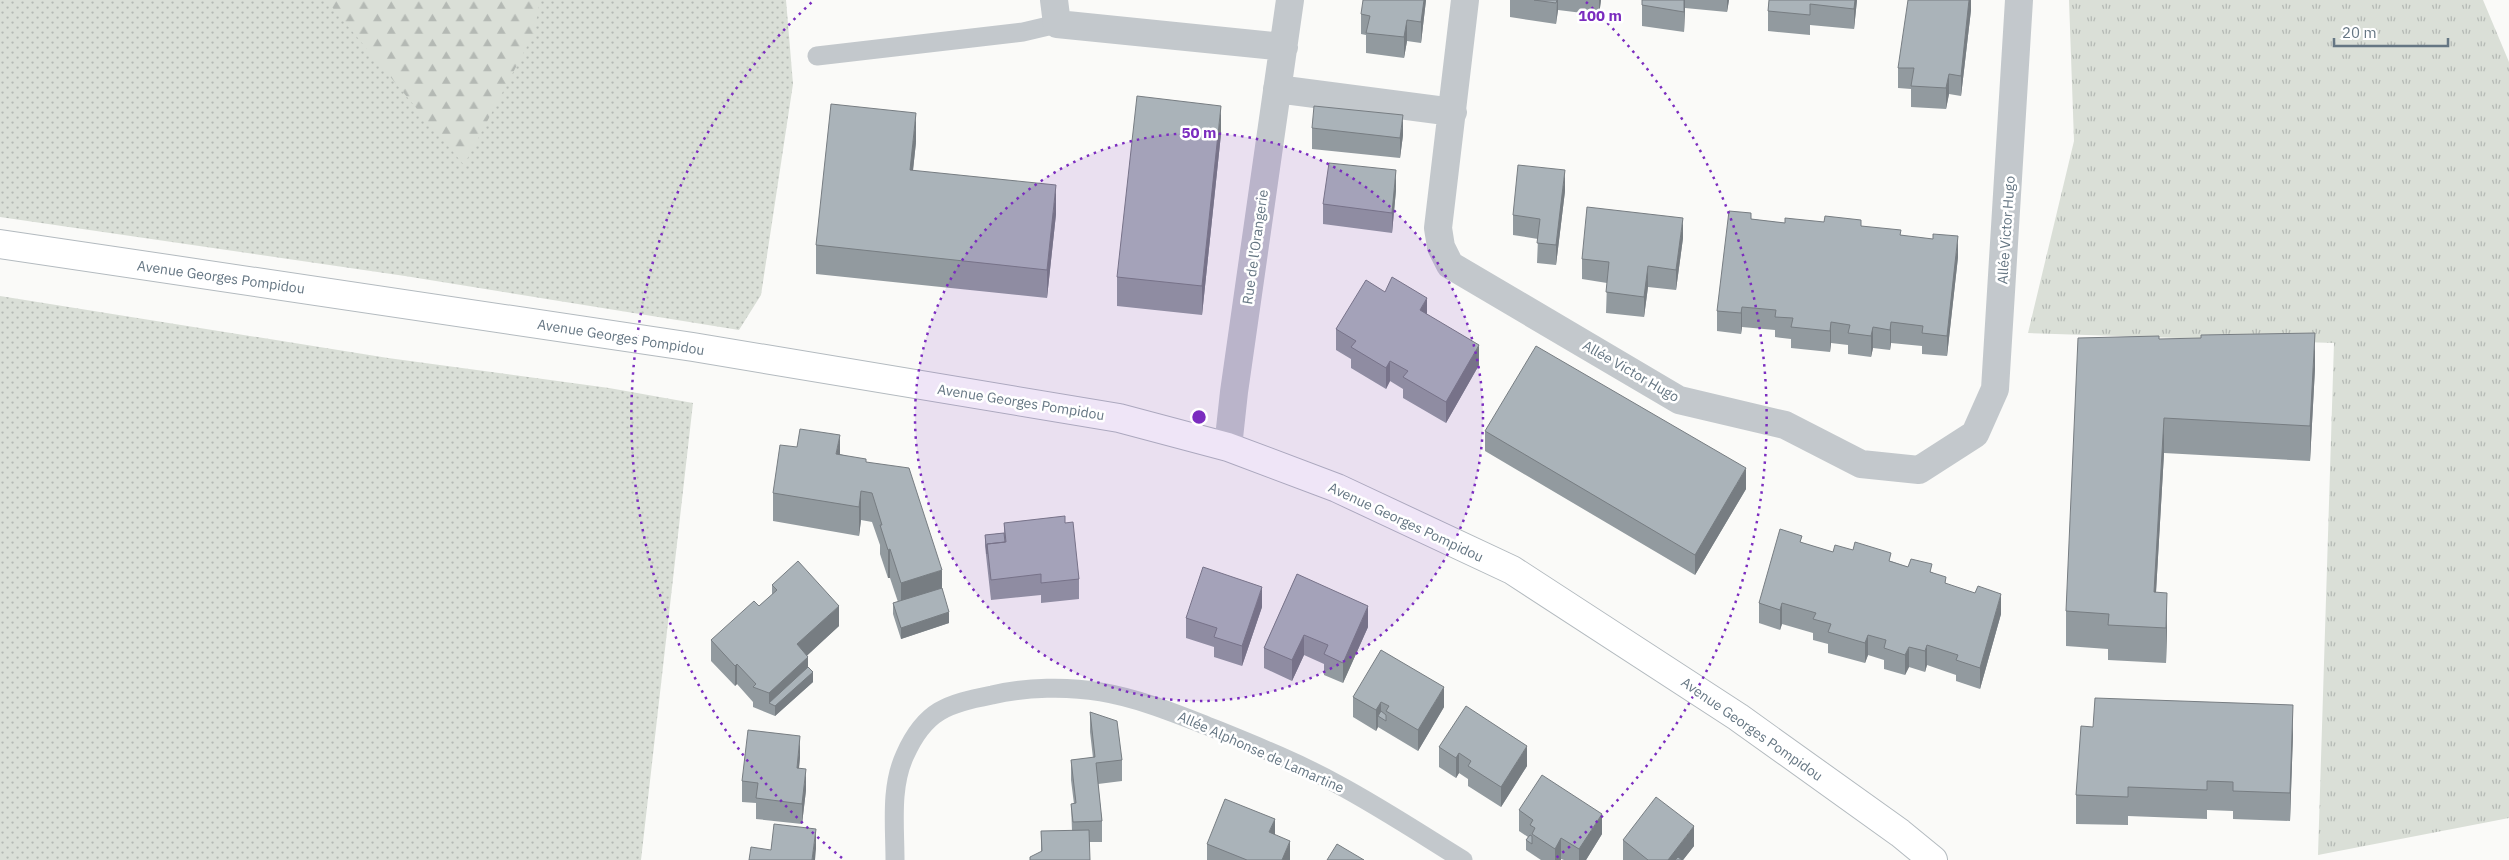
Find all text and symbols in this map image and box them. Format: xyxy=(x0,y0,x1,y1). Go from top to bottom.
text: 100 m xyxy=(1578,6,1622,25)
scale bar xyxy=(2334,15,2448,47)
text: 20 m xyxy=(2342,23,2377,42)
text: 50 m xyxy=(1182,123,1216,142)
street label: Allée Victor Hugo xyxy=(1993,175,2019,285)
street label: Rue de l'Orangerie xyxy=(1238,188,1272,306)
street label: Avenue Georges Pompidou xyxy=(136,256,306,298)
street label: Avenue Georges Pompidou xyxy=(536,315,706,359)
street label: Allée Victor Hugo xyxy=(1580,336,1683,406)
street label: Avenue Georges Pompidou xyxy=(936,380,1106,424)
centre of rings xyxy=(1190,408,1208,426)
street label: Avenue Georges Pompidou xyxy=(1326,478,1486,566)
street label: Avenue Georges Pompidou xyxy=(1678,673,1826,785)
street label: Allée Alphonse de Lamartine xyxy=(1175,707,1347,797)

